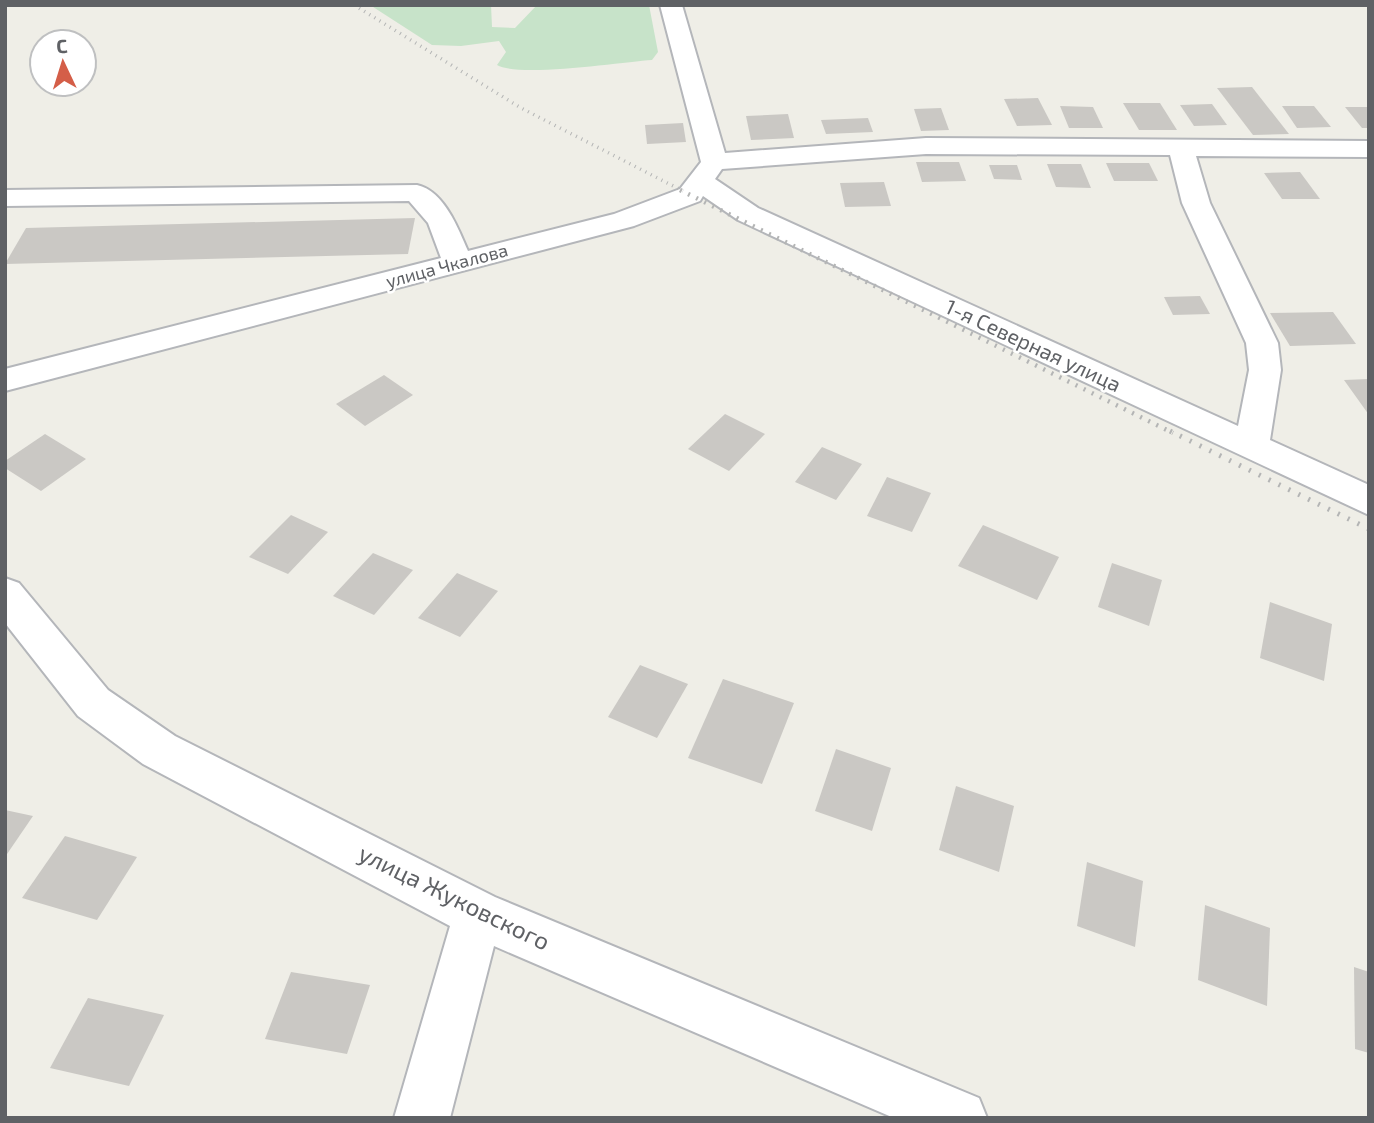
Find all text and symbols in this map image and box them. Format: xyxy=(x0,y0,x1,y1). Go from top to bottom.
north arrow xyxy=(28,28,98,98)
text: С xyxy=(55,34,68,57)
street label: улица Чкалова xyxy=(383,238,510,292)
street label: 1-я Северная улица xyxy=(941,293,1125,397)
street label: улица Жуковского xyxy=(354,838,555,956)

